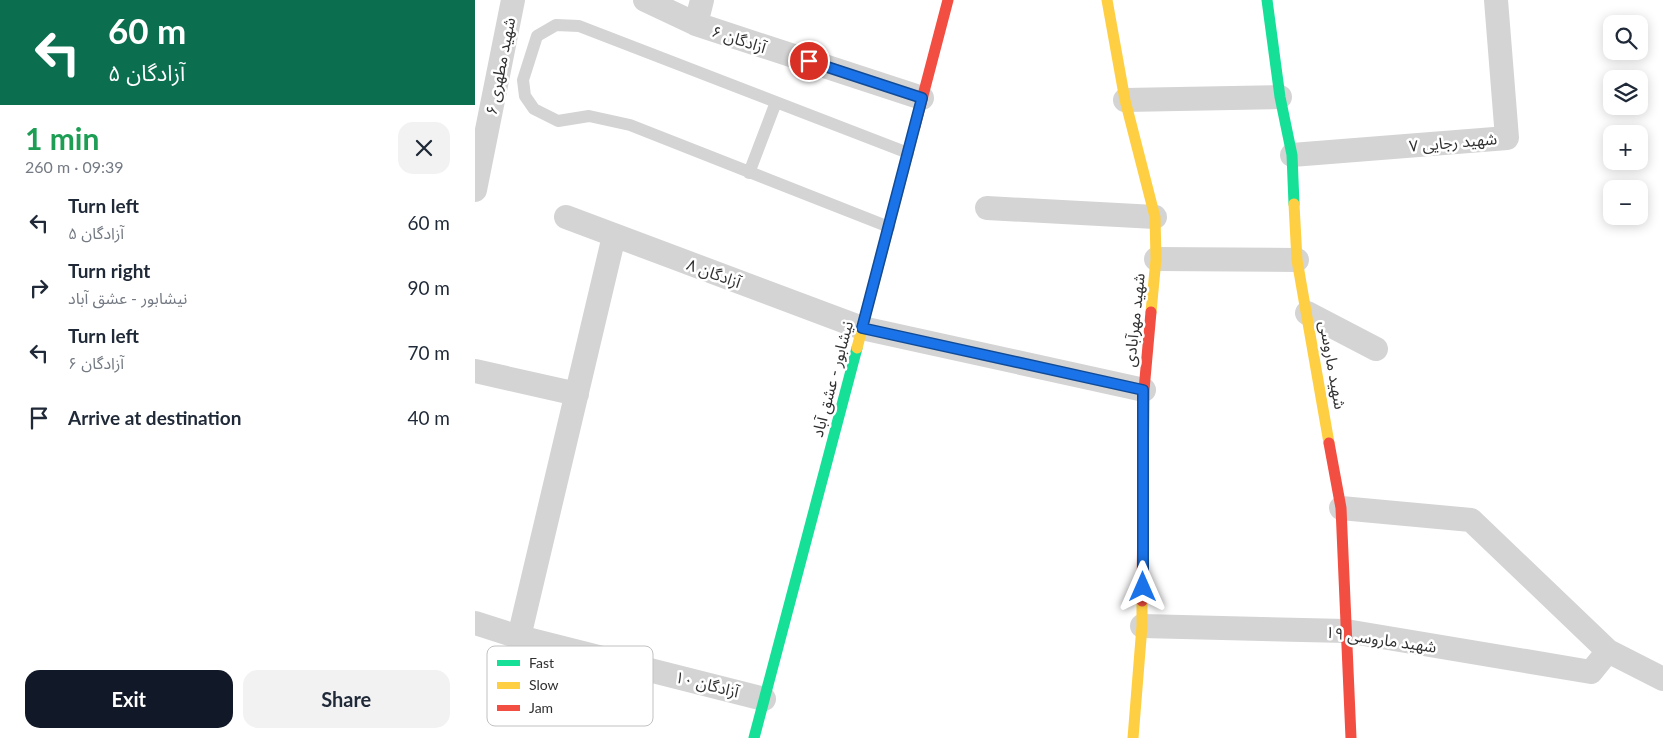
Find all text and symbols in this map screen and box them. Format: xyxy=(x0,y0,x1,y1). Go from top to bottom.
text: 60 m xyxy=(108,9,186,51)
map controls xyxy=(1603,15,1648,225)
button: search xyxy=(1603,15,1648,60)
street label: شهید مطهری ۶ xyxy=(481,16,519,116)
icon: left xyxy=(25,20,90,85)
street label: آزادگان ۶ xyxy=(709,21,770,58)
pin xyxy=(788,40,830,82)
icon: arrive xyxy=(795,47,823,75)
text: آزادگان ۵ xyxy=(108,59,185,86)
button: layers xyxy=(1603,70,1648,115)
text: 1 min xyxy=(25,120,99,156)
button: close xyxy=(398,122,450,174)
button: + xyxy=(1603,125,1648,170)
street label: شهید رجایی ۷ xyxy=(1408,128,1498,156)
text: 260 m · 09:39 xyxy=(25,157,124,176)
button: − xyxy=(1603,180,1648,225)
text: Turn left xyxy=(68,194,139,217)
icon: left xyxy=(25,209,53,237)
text: 60 m xyxy=(407,211,450,234)
text: آزادگان ۵ xyxy=(68,223,124,242)
street label: آزادگان ۸ xyxy=(684,254,745,292)
text: Turn right xyxy=(68,259,150,282)
street label: شهید مهرآبادی xyxy=(1119,272,1149,368)
icon: right xyxy=(25,274,53,302)
text: 90 m xyxy=(407,276,450,299)
text: نیشابور - عشق آباد xyxy=(68,288,187,307)
street label: نیشابور - عشق آباد xyxy=(807,319,858,440)
street label: شهید ماروسی xyxy=(1315,319,1351,411)
text: Turn left xyxy=(68,324,139,347)
icon: left xyxy=(25,339,53,367)
text: 70 m xyxy=(407,341,450,364)
text: آزادگان ۶ xyxy=(68,353,124,372)
icon: arrive xyxy=(25,404,53,432)
text: Arrive at destination xyxy=(68,406,241,429)
text: 40 m xyxy=(407,406,450,429)
position arrow xyxy=(1116,560,1168,612)
street label: شهید ماروسی ۱۹ xyxy=(1324,621,1438,657)
legend xyxy=(487,646,653,726)
text: Fast xyxy=(529,654,554,671)
street label: آزادگان ۱۰ xyxy=(673,666,742,702)
button: Exit xyxy=(25,670,233,728)
button: Share xyxy=(243,670,450,728)
text: Slow xyxy=(529,676,559,693)
text: Jam xyxy=(529,699,553,716)

